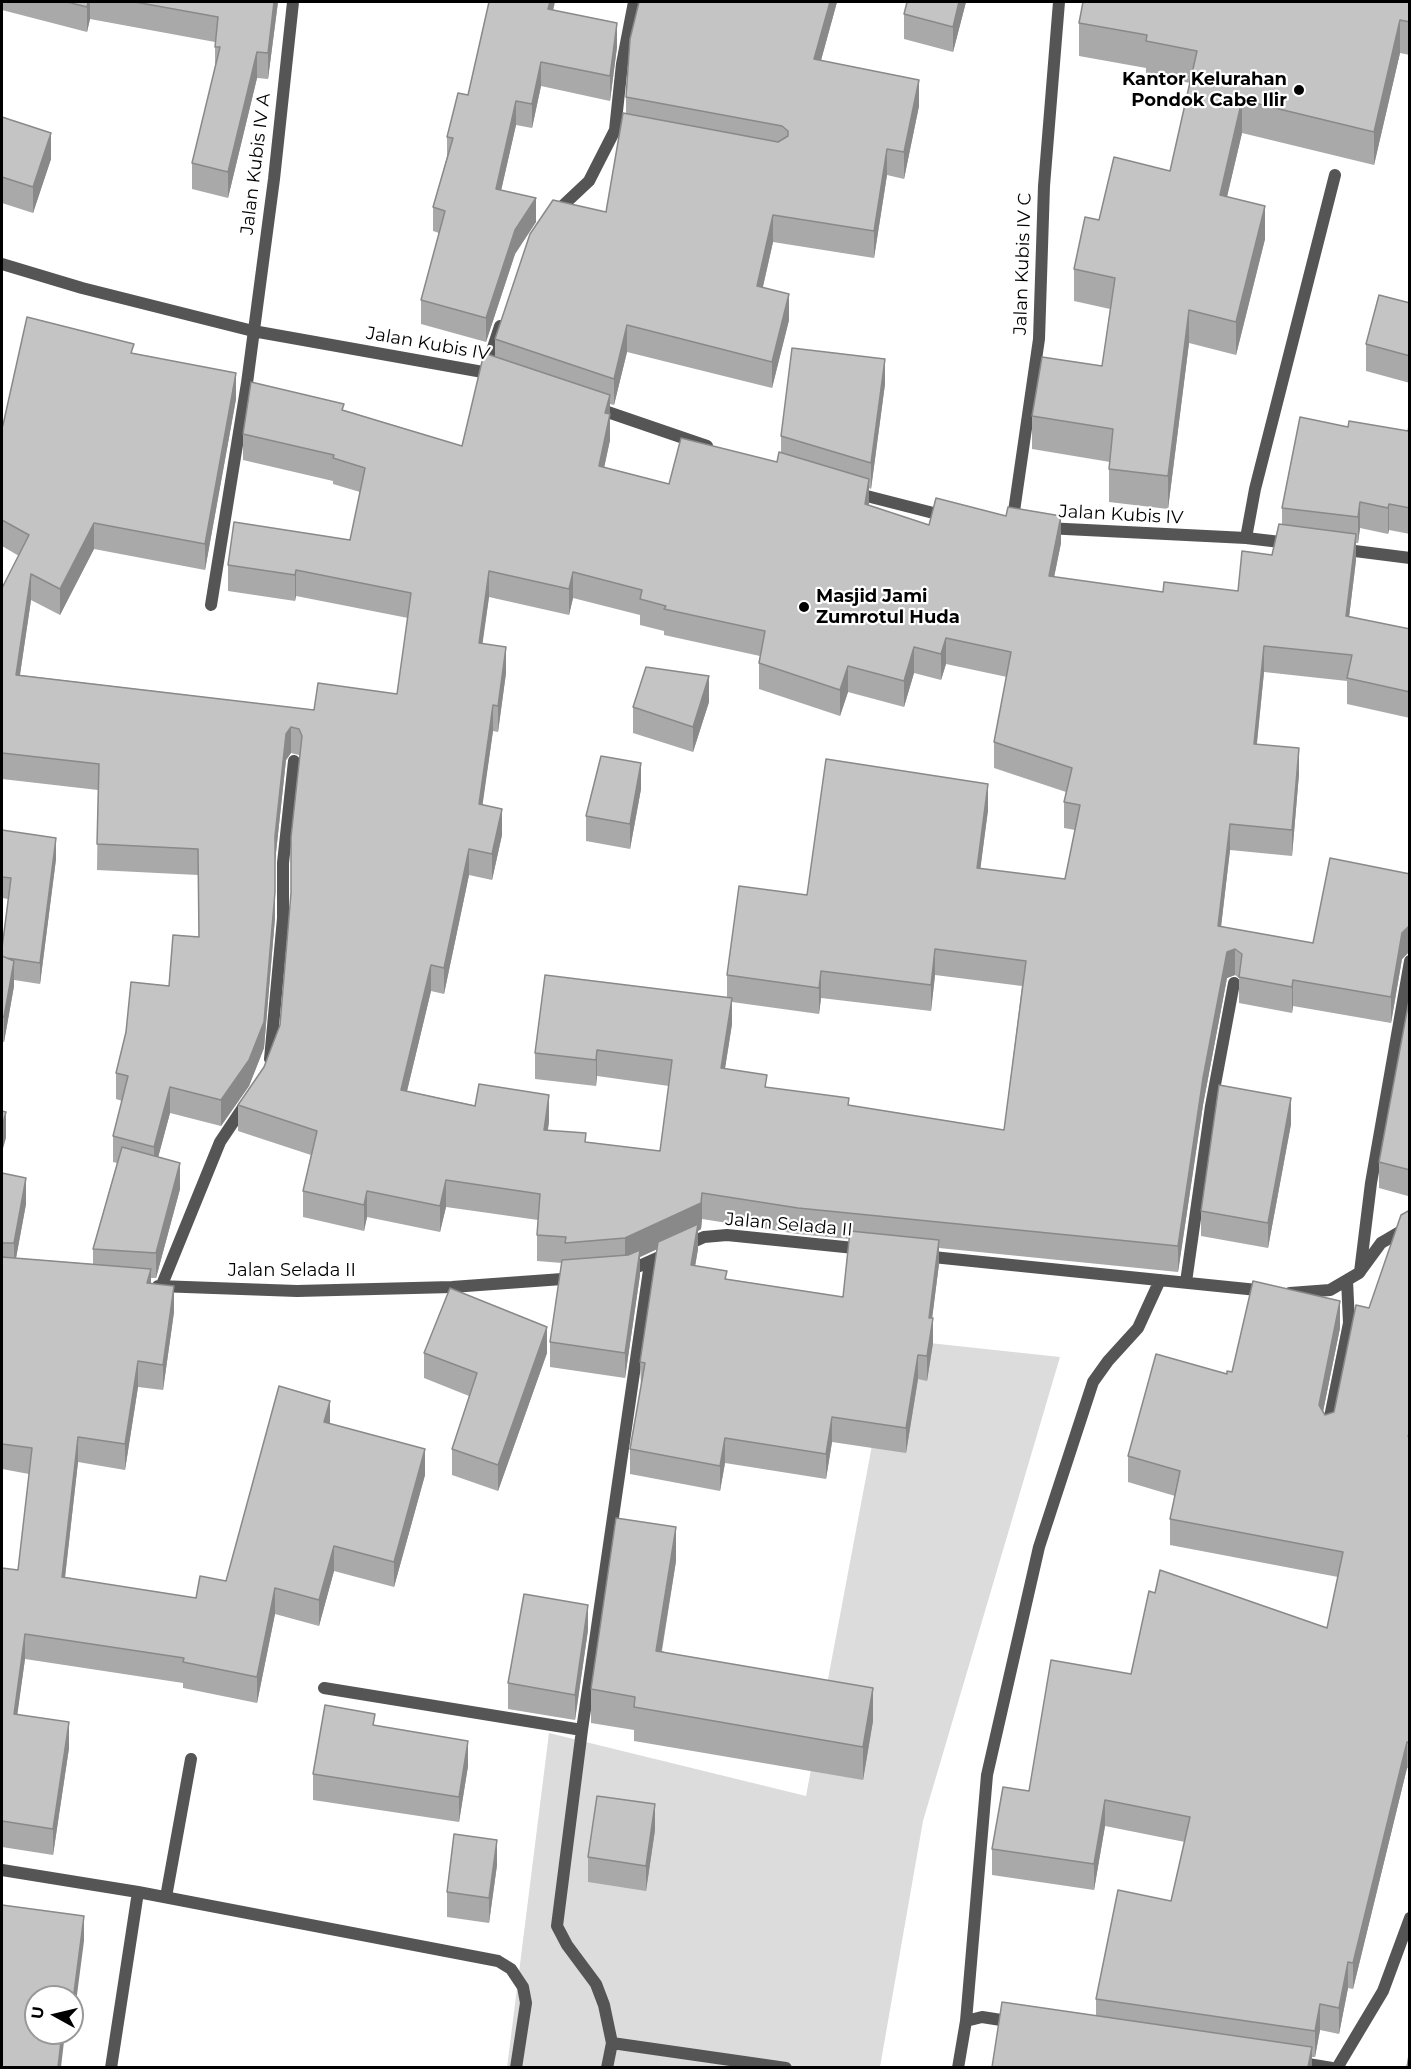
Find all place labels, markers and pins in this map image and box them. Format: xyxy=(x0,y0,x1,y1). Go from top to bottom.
place label: Kantor Kelurahan Pondok Cabe Ilir xyxy=(1122,69,1287,112)
marker: Kantor Kelurahan Pondok Cabe Ilir xyxy=(1292,83,1306,97)
place label: Masjid Jami Zumrotul Huda xyxy=(816,586,960,628)
marker: Masjid Jami Zumrotul Huda xyxy=(797,600,811,614)

